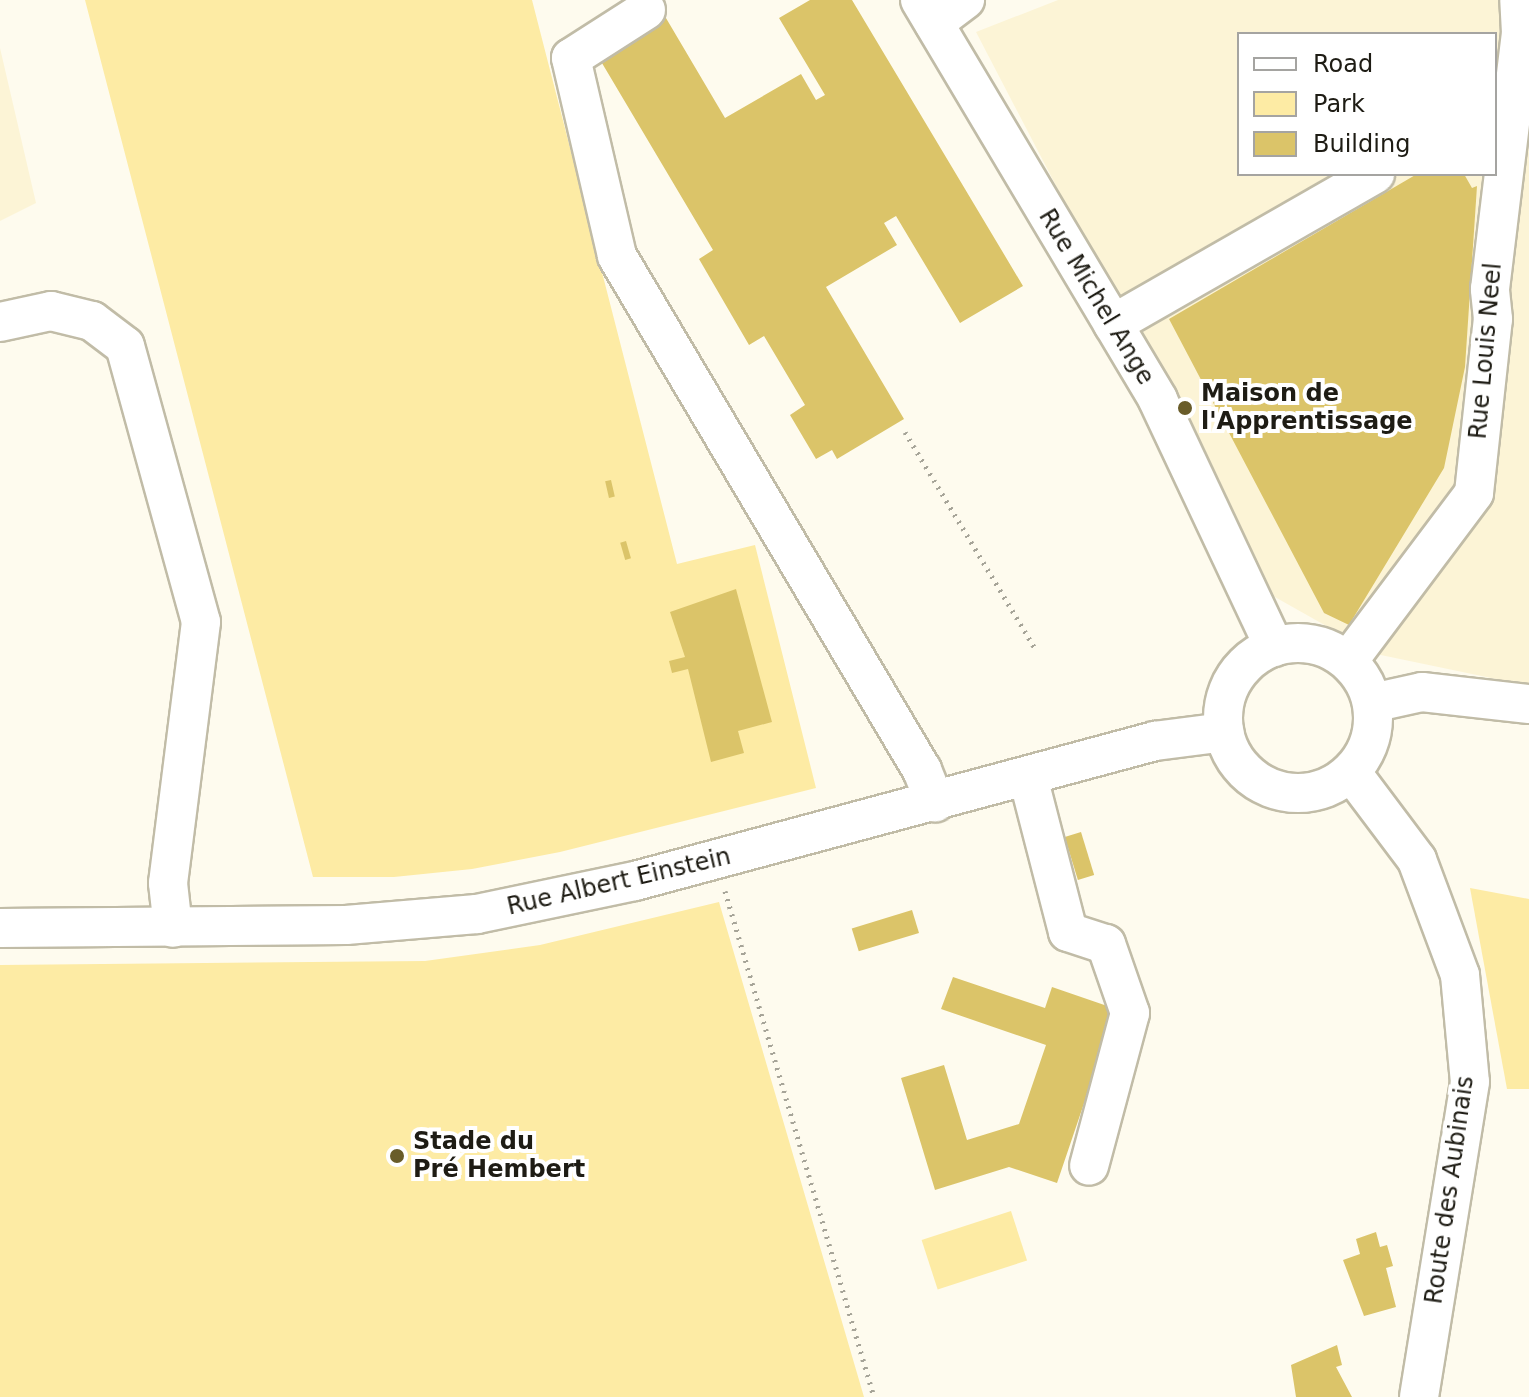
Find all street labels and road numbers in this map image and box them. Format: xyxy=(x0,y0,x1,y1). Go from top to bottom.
street label: Rue Michel Ange xyxy=(1032,204,1160,390)
street label: Rue Louis Neel xyxy=(1464,262,1508,440)
street label: Rue Albert Einstein xyxy=(504,842,734,922)
street label: Route des Aubinais xyxy=(1420,1074,1480,1306)

